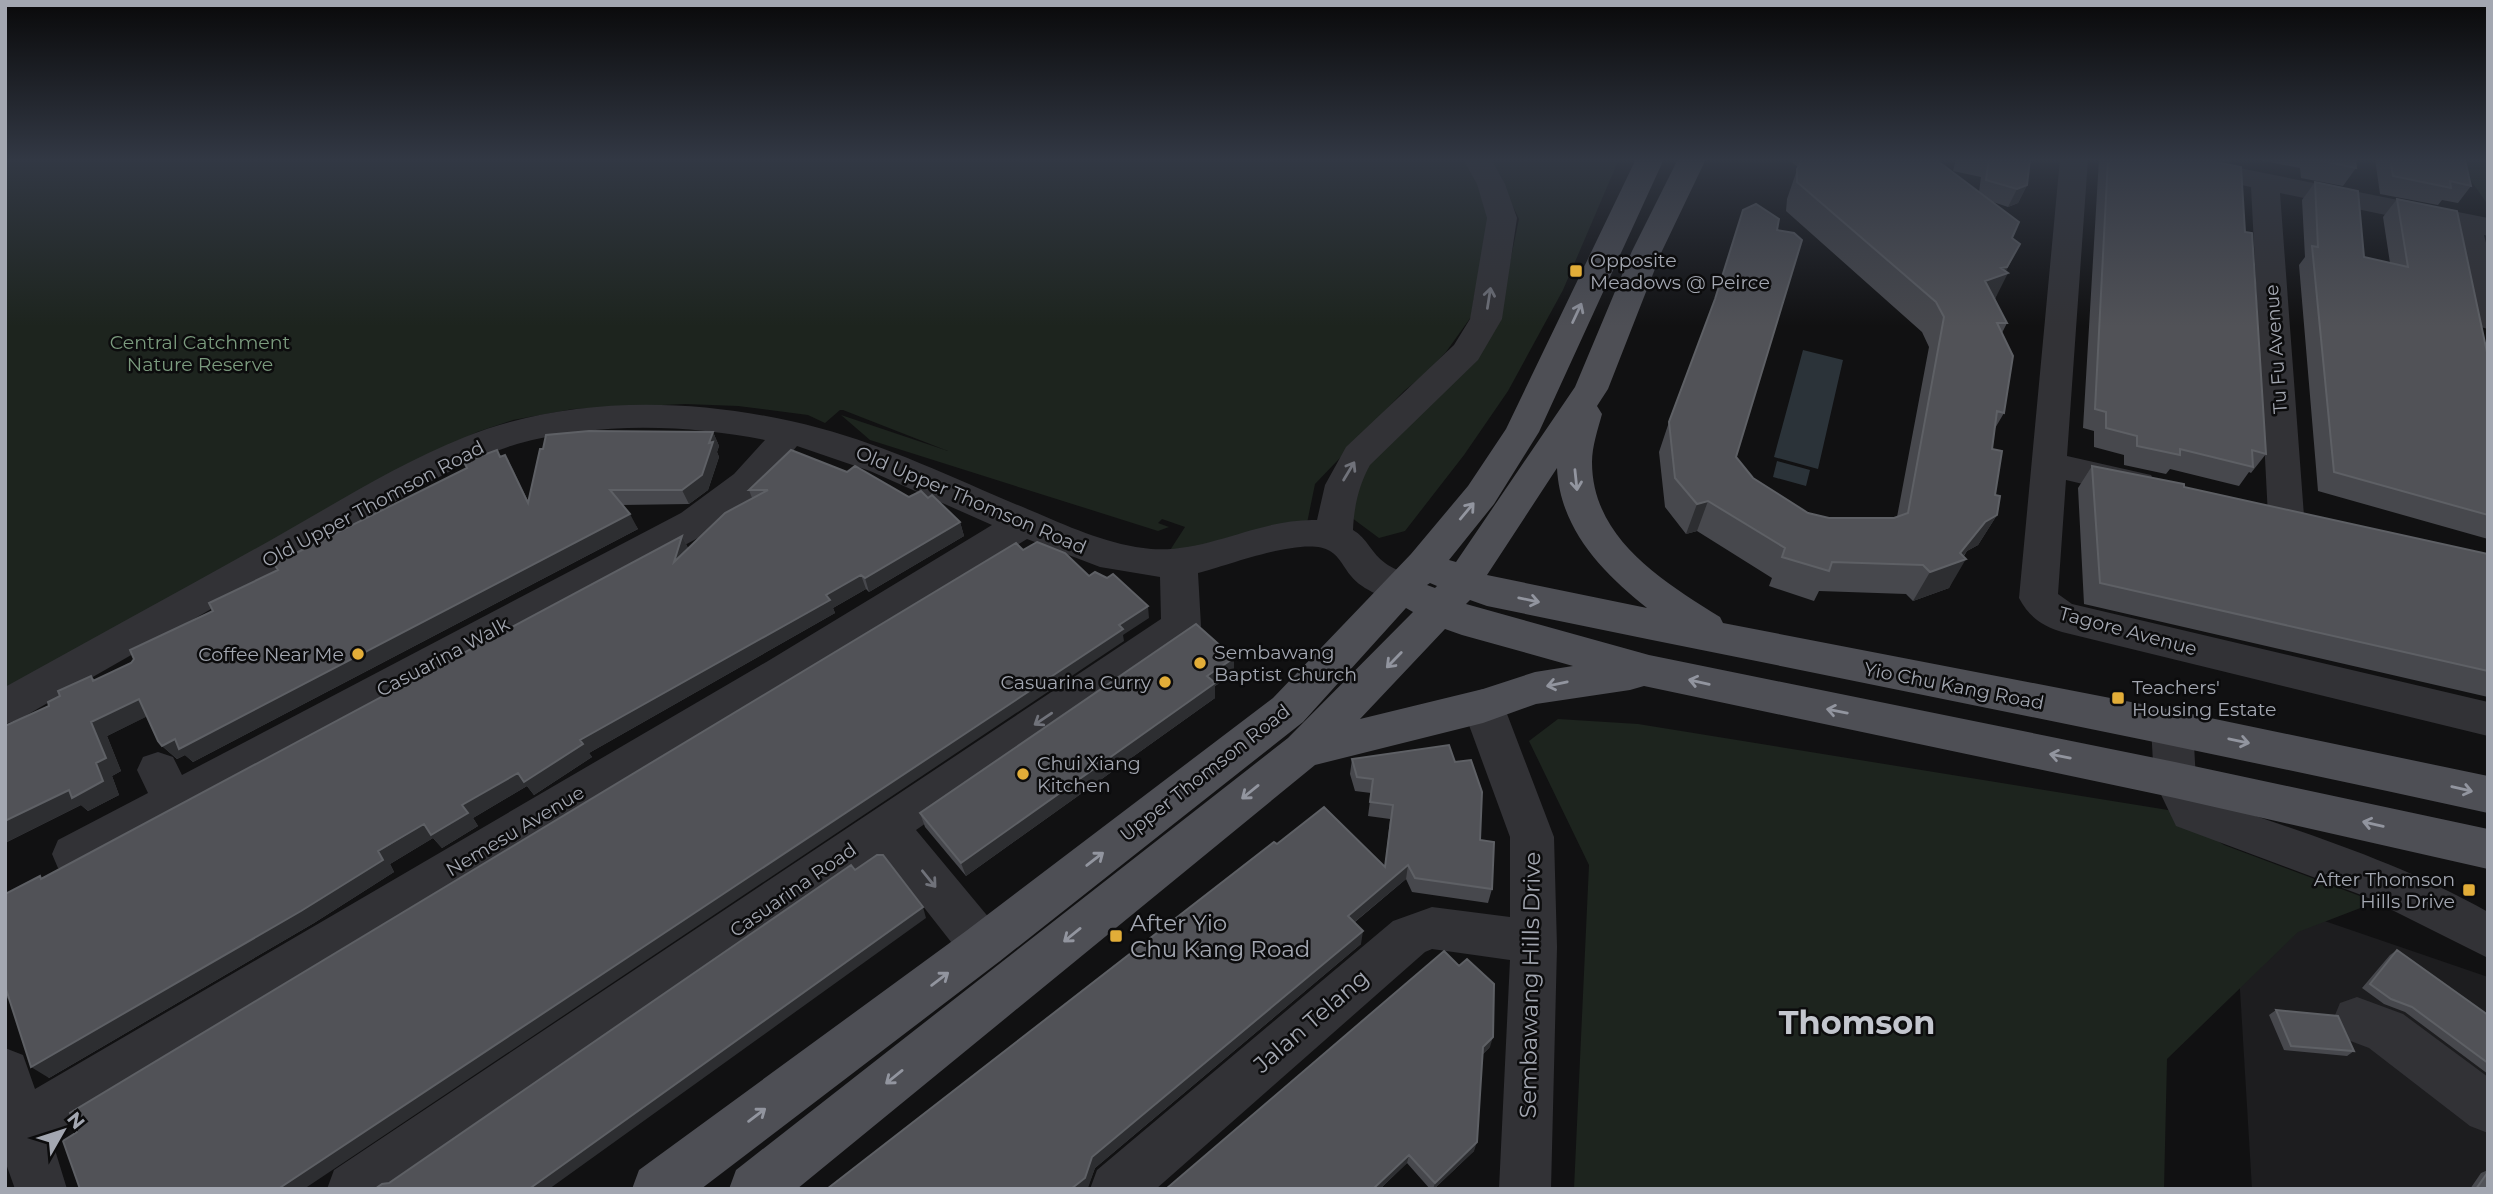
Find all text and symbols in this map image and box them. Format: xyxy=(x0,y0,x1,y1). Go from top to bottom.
place label: Opposite Meadows @ Peirce xyxy=(1590,249,1770,294)
marker: Opposite Meadows @ Peirce xyxy=(1568,263,1584,279)
street label: Tu Fu Avenue xyxy=(2260,284,2292,414)
one-way arrow xyxy=(1483,287,1496,310)
one-way arrow xyxy=(1571,303,1585,324)
park label: Central Catchment Nature Reserve xyxy=(110,331,291,376)
street label: Old Upper Thomson Road xyxy=(258,436,488,572)
street label: Old Upper Thomson Road xyxy=(852,441,1090,559)
one-way arrow xyxy=(1342,462,1356,482)
one-way arrow xyxy=(1569,468,1582,491)
one-way arrow xyxy=(1460,502,1475,520)
one-way arrow xyxy=(1517,593,1540,607)
street label: Tagore Avenue xyxy=(2056,602,2200,660)
street label: Casuarina Walk xyxy=(373,612,514,702)
place label: Sembawang Baptist Church xyxy=(1214,641,1357,686)
place label: Coffee Near Me xyxy=(198,643,344,666)
marker: Coffee Near Me xyxy=(350,646,366,662)
one-way arrow xyxy=(1385,651,1402,668)
marker: Sembawang Baptist Church xyxy=(1192,655,1208,671)
street label: Yio Chu Kang Road xyxy=(1862,657,2046,715)
place label: Casuarina Curry xyxy=(1000,671,1152,694)
marker: Casuarina Curry xyxy=(1157,674,1173,690)
one-way arrow xyxy=(1688,675,1711,689)
place label: Teachers' Housing Estate xyxy=(2132,676,2277,721)
one-way arrow xyxy=(1546,677,1569,691)
marker: Teachers' Housing Estate xyxy=(2110,690,2126,706)
street label: Upper Thomson Road xyxy=(1115,699,1295,847)
one-way arrow xyxy=(1827,704,1849,718)
one-way arrow xyxy=(1034,713,1054,727)
one-way arrow xyxy=(2227,734,2250,748)
one-way arrow xyxy=(2049,749,2072,763)
place label: Chui Xiang Kitchen xyxy=(1037,752,1141,797)
marker: Chui Xiang Kitchen xyxy=(1015,766,1031,782)
street label: Nemesu Avenue xyxy=(442,781,588,881)
one-way arrow xyxy=(2450,783,2473,796)
one-way arrow xyxy=(1241,785,1259,800)
one-way arrow xyxy=(2362,816,2385,830)
street label: Casuarina Road xyxy=(725,838,861,942)
street label: Sembawang Hills Drive xyxy=(1514,851,1546,1119)
one-way arrow xyxy=(1085,852,1104,867)
place label: After Thomson Hills Drive xyxy=(2314,868,2455,913)
one-way arrow xyxy=(921,870,936,888)
marker: After Thomson Hills Drive xyxy=(2461,882,2477,898)
place label: After Yio Chu Kang Road xyxy=(1130,909,1310,963)
one-way arrow xyxy=(1063,927,1082,942)
marker: After Yio Chu Kang Road xyxy=(1108,928,1124,944)
street label: Jalan Telang xyxy=(1247,963,1374,1079)
one-way arrow xyxy=(930,971,948,986)
district label: Thomson xyxy=(1779,1003,1935,1042)
one-way arrow xyxy=(886,1069,904,1085)
north arrow xyxy=(28,1096,98,1166)
text: N xyxy=(62,1107,90,1134)
one-way arrow xyxy=(747,1107,766,1122)

